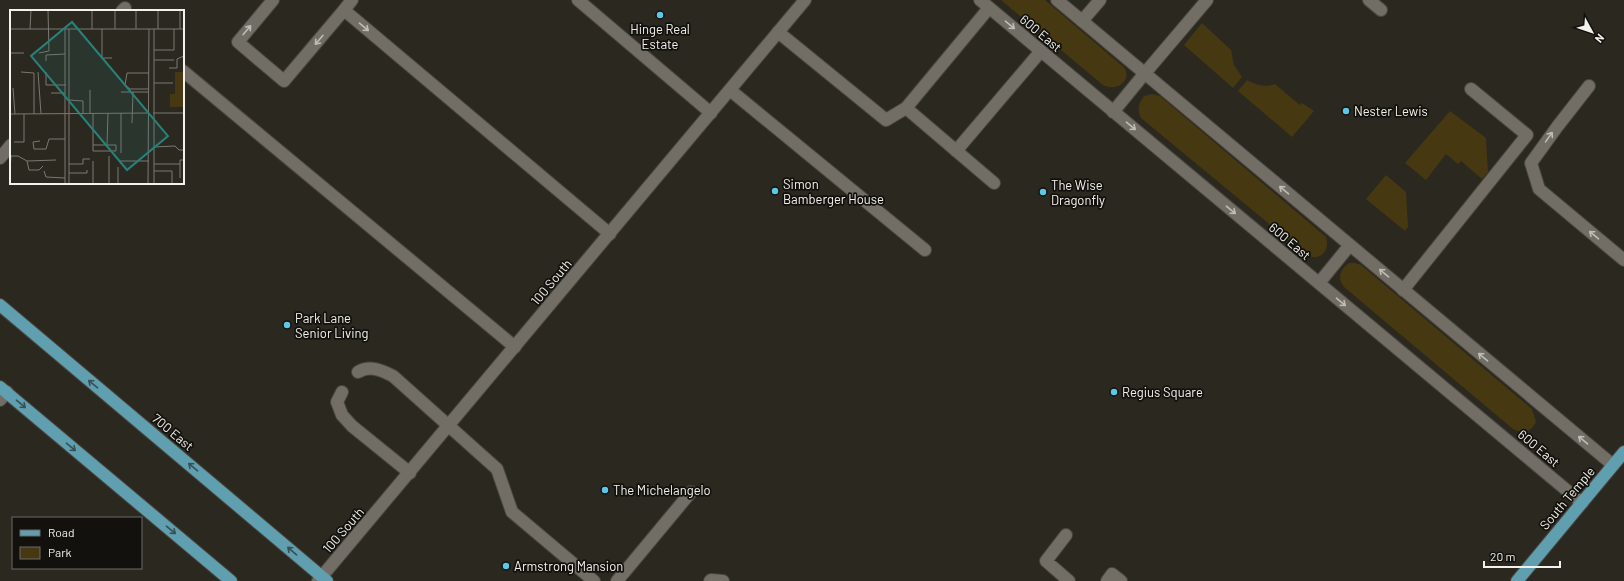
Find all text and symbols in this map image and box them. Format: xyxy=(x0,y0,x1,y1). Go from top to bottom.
inset map xyxy=(10,10,184,184)
marker: Hinge Real Estate xyxy=(655,10,665,20)
street label: 600 East xyxy=(1017,11,1065,55)
north arrow xyxy=(1572,12,1612,52)
one-way arrow xyxy=(1004,20,1015,29)
place label: Hinge Real Estate xyxy=(630,21,690,52)
one-way arrow xyxy=(359,22,369,31)
one-way arrow xyxy=(243,25,252,36)
text: N xyxy=(1593,32,1607,46)
one-way arrow xyxy=(314,34,323,45)
place label: Nester Lewis xyxy=(1354,103,1428,119)
marker: Nester Lewis xyxy=(1341,106,1351,116)
one-way arrow xyxy=(1126,122,1136,131)
one-way arrow xyxy=(1545,132,1553,143)
place label: Simon Bamberger House xyxy=(783,176,884,207)
place label: The Wise Dragonfly xyxy=(1051,177,1105,208)
one-way arrow xyxy=(1279,185,1289,194)
marker: Simon Bamberger House xyxy=(770,186,780,196)
marker: The Wise Dragonfly xyxy=(1038,187,1048,197)
one-way arrow xyxy=(1225,205,1236,214)
street label: 600 East xyxy=(1266,219,1314,263)
one-way arrow xyxy=(1588,231,1599,240)
street label: 100 South xyxy=(527,256,575,308)
one-way arrow xyxy=(1378,269,1389,278)
one-way arrow xyxy=(1336,297,1347,306)
place label: Park Lane Senior Living xyxy=(295,310,368,341)
marker: Park Lane Senior Living xyxy=(282,320,292,330)
one-way arrow xyxy=(1478,352,1489,361)
one-way arrow xyxy=(88,379,99,388)
place label: Regius Square xyxy=(1122,384,1203,400)
marker: Regius Square xyxy=(1109,387,1119,397)
one-way arrow xyxy=(15,400,26,409)
street label: 700 East xyxy=(149,410,197,454)
street label: 600 East xyxy=(1515,426,1563,470)
one-way arrow xyxy=(1578,436,1588,445)
one-way arrow xyxy=(66,442,77,451)
one-way arrow xyxy=(188,463,198,472)
street label: South Temple xyxy=(1536,463,1598,533)
place label: The Michelangelo xyxy=(613,482,711,498)
marker: The Michelangelo xyxy=(600,485,610,495)
street label: 100 South xyxy=(319,504,367,556)
legend xyxy=(12,517,142,569)
text: Road xyxy=(48,525,75,539)
one-way arrow xyxy=(165,526,176,535)
scale bar xyxy=(1484,543,1560,569)
text: Park xyxy=(48,545,72,559)
one-way arrow xyxy=(287,547,298,556)
text: 20 m xyxy=(1490,549,1516,563)
place label: Armstrong Mansion xyxy=(514,558,623,574)
marker: Armstrong Mansion xyxy=(501,561,511,571)

